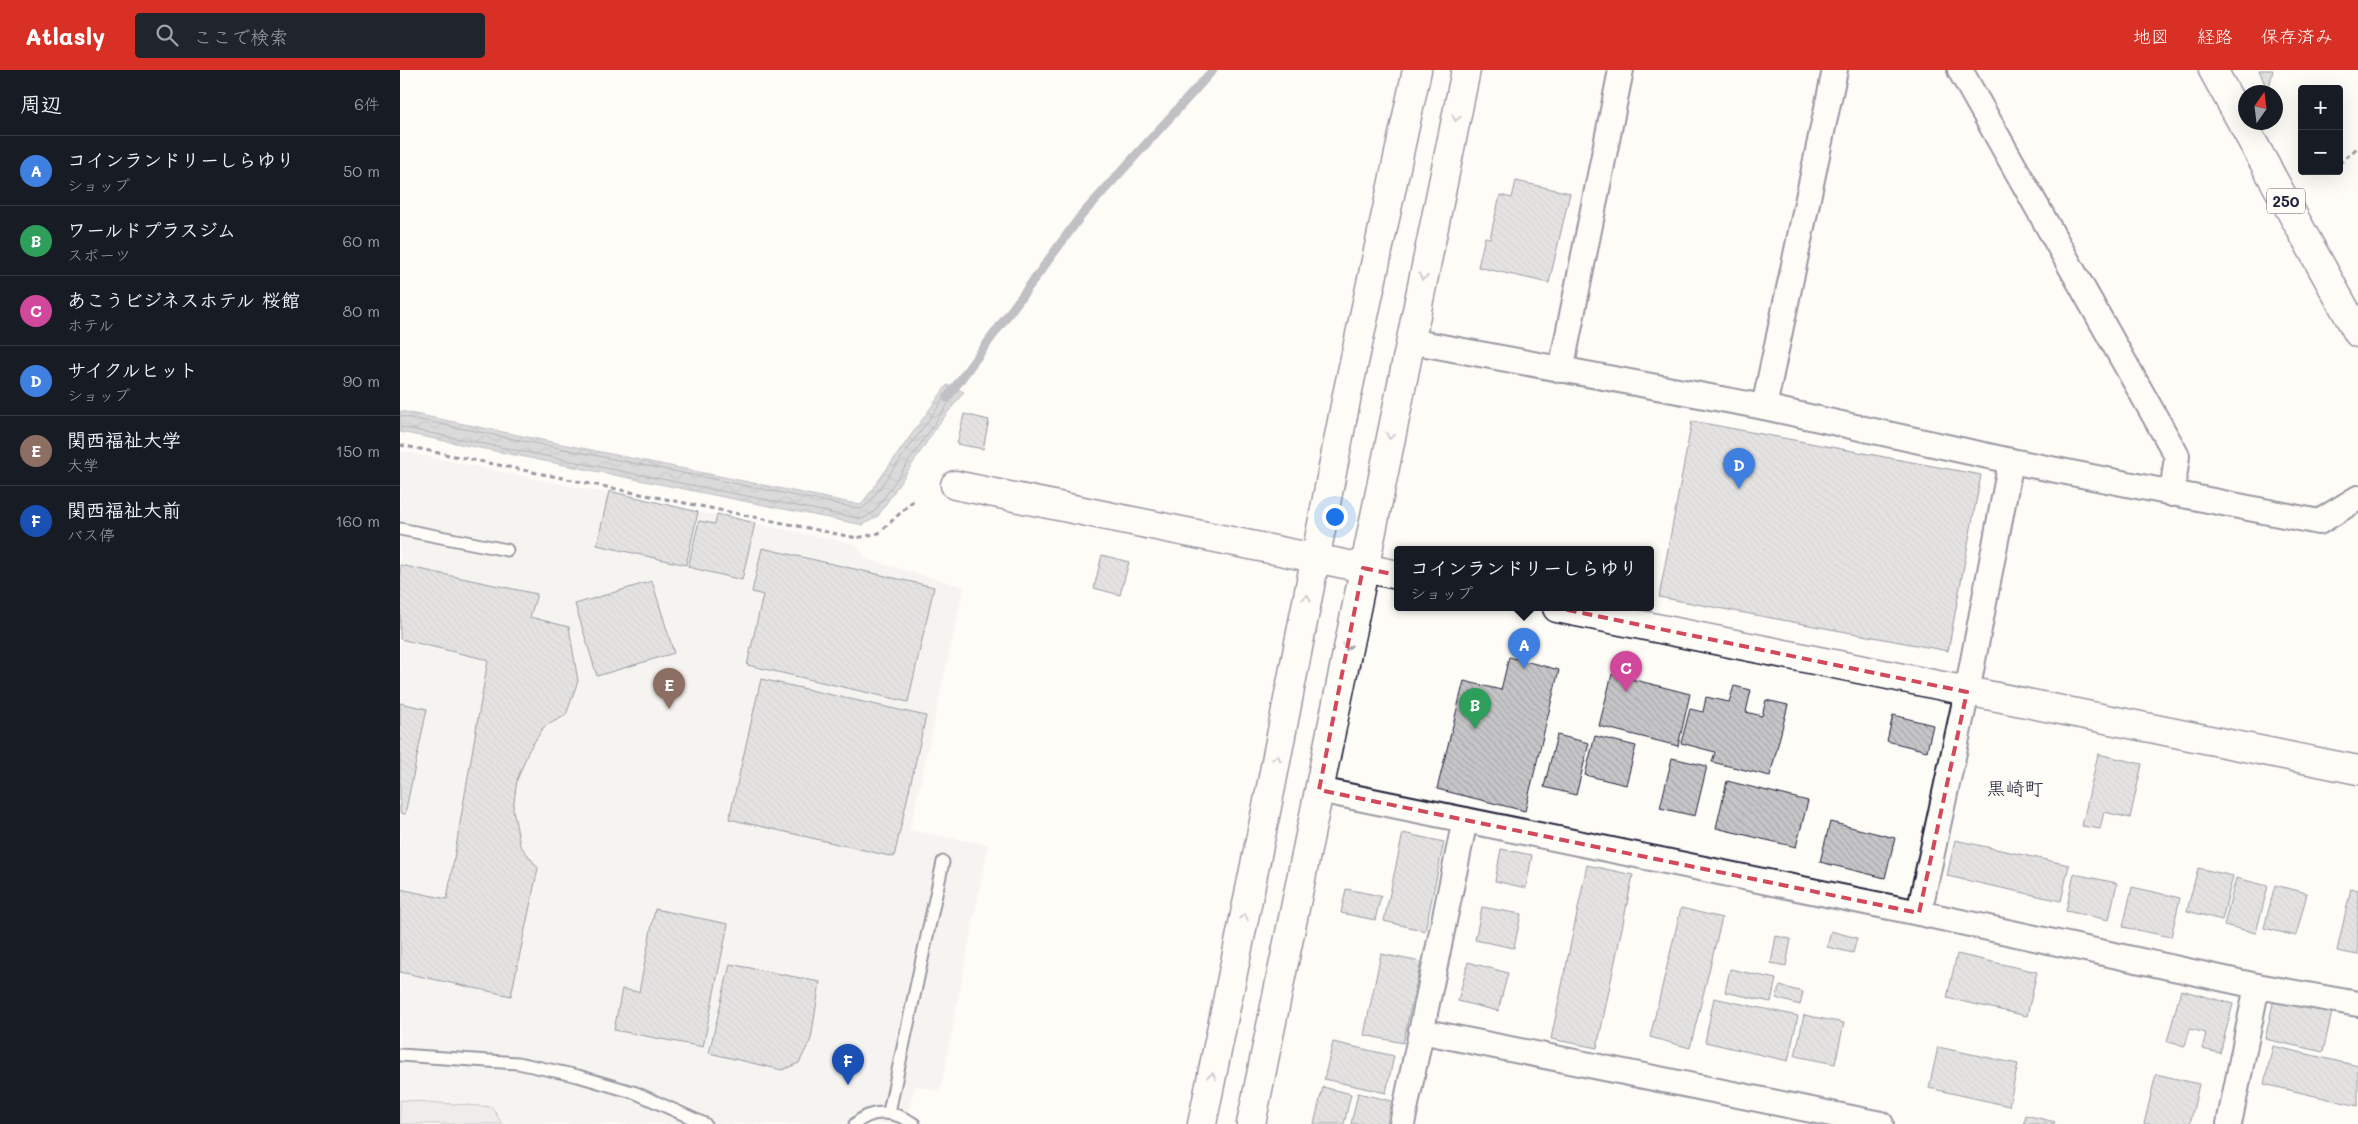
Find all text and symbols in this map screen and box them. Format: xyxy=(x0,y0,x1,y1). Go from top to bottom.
search box xyxy=(135,13,485,58)
text: Atlasly xyxy=(25,20,105,51)
icon: search xyxy=(153,21,181,49)
text: ここで検索 xyxy=(193,24,288,49)
text: 地図 xyxy=(2133,24,2169,48)
text: 経路 xyxy=(2197,24,2233,48)
text: 保存済み xyxy=(2261,24,2333,48)
north arrow xyxy=(2238,85,2283,130)
map controls xyxy=(2298,85,2343,175)
button: + xyxy=(2298,85,2343,130)
text: 周辺 xyxy=(20,90,62,117)
text: 6件 xyxy=(354,93,380,114)
one-way arrow xyxy=(1451,113,1462,122)
button: − xyxy=(2298,130,2343,175)
text: コインランドリーしらゆり xyxy=(67,147,295,172)
text: A xyxy=(30,160,42,181)
text: 50 m xyxy=(343,160,380,181)
text: ショップ xyxy=(67,174,130,195)
road number: 250 xyxy=(2267,188,2305,214)
text: ワールドプラスジム xyxy=(67,217,236,242)
text: B xyxy=(31,230,41,251)
text: 60 m xyxy=(343,230,380,251)
text: スポーツ xyxy=(67,244,131,265)
one-way arrow xyxy=(1418,272,1429,281)
text: あこうビジネスホテル 桜館 xyxy=(67,287,300,312)
text: C xyxy=(30,300,42,321)
text: 80 m xyxy=(343,300,380,321)
text: ホテル xyxy=(67,314,114,335)
text: サイクルヒット xyxy=(67,357,198,382)
text: D xyxy=(30,370,42,391)
text: 90 m xyxy=(343,370,380,391)
text: ショップ xyxy=(67,384,130,405)
text: 関西福祉大学 xyxy=(67,427,181,452)
one-way arrow xyxy=(1385,432,1396,440)
text: E xyxy=(31,440,41,461)
text: 150 m xyxy=(336,440,380,461)
pin: D xyxy=(1723,448,1755,489)
text: 大学 xyxy=(67,454,99,475)
text: 関西福祉大前 xyxy=(67,497,181,522)
your location xyxy=(1322,504,1348,530)
text: F xyxy=(31,510,41,531)
text: 160 m xyxy=(335,510,380,531)
text: バス停 xyxy=(67,524,115,545)
popup xyxy=(1394,546,1654,611)
text: コインランドリーしらゆり xyxy=(1410,555,1638,580)
text: ショップ xyxy=(1410,582,1473,603)
one-way arrow xyxy=(1302,594,1312,603)
pin: A xyxy=(1508,628,1540,669)
one-way arrow xyxy=(1343,642,1353,651)
pin: C xyxy=(1610,651,1642,692)
pin: E xyxy=(653,668,685,709)
pin: B xyxy=(1459,688,1491,729)
one-way arrow xyxy=(1271,753,1281,762)
district label: 黒崎町 xyxy=(1986,775,2044,800)
one-way arrow xyxy=(1239,913,1249,921)
pin: F xyxy=(832,1044,864,1085)
one-way arrow xyxy=(1206,1072,1216,1081)

